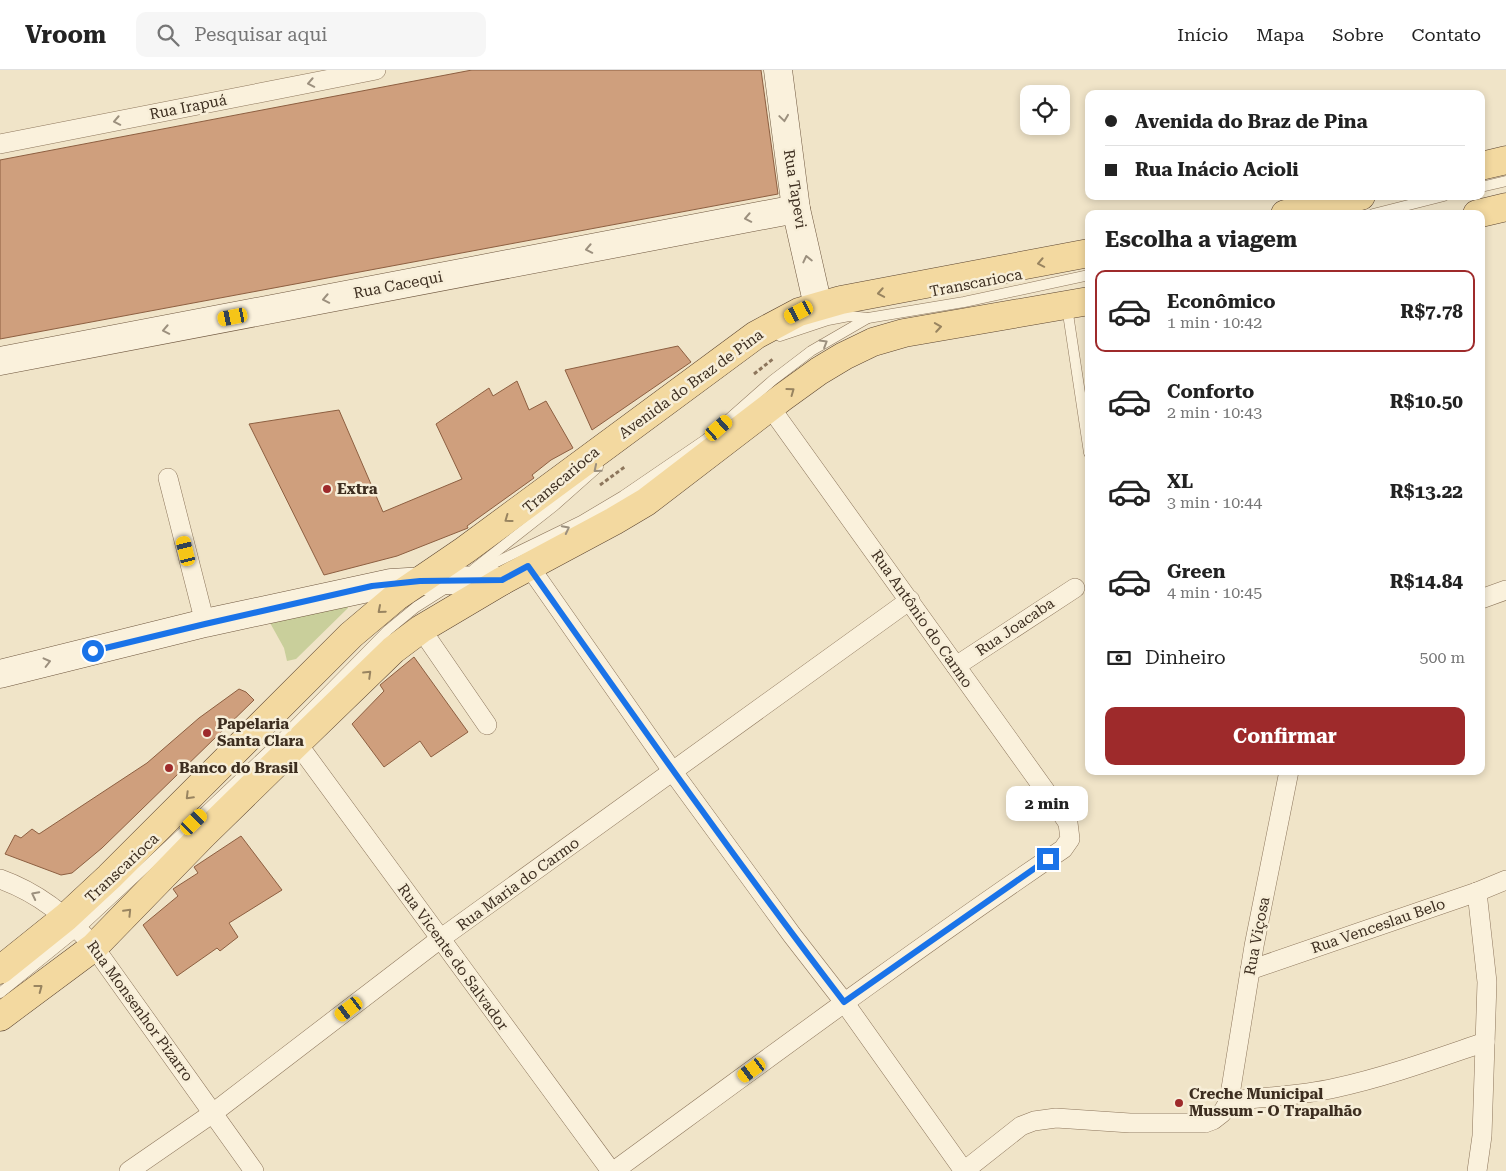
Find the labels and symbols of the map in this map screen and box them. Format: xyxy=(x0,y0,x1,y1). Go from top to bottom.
one-way arrow xyxy=(306,77,315,87)
street label: Rua Irapuá xyxy=(148,91,228,123)
one-way arrow xyxy=(113,115,121,125)
one-way arrow xyxy=(778,115,789,123)
street label: Rua Tapevi xyxy=(780,148,810,230)
one-way arrow xyxy=(744,212,753,223)
one-way arrow xyxy=(584,243,593,253)
one-way arrow xyxy=(802,254,813,263)
one-way arrow xyxy=(1036,257,1045,267)
street label: Transcarioca xyxy=(928,265,1024,301)
street label: Rua Cacequi xyxy=(352,267,444,302)
one-way arrow xyxy=(877,287,886,297)
one-way arrow xyxy=(322,293,330,304)
car xyxy=(782,299,815,325)
car xyxy=(216,307,249,327)
one-way arrow xyxy=(933,323,942,333)
one-way arrow xyxy=(162,324,171,334)
street label: Avenida do Braz de Pina xyxy=(615,326,767,442)
one-way arrow xyxy=(819,340,828,350)
one-way arrow xyxy=(785,388,795,397)
car xyxy=(702,412,735,444)
street label: Transcarioca xyxy=(519,443,603,517)
one-way arrow xyxy=(594,463,603,472)
place label: Extra xyxy=(337,480,378,498)
marker: Extra xyxy=(321,483,333,495)
one-way arrow xyxy=(504,513,514,522)
one-way arrow xyxy=(561,525,570,535)
car xyxy=(175,535,196,567)
street label: Rua Antônio do Carmo xyxy=(868,547,976,691)
street label: Rua Joacaba xyxy=(972,594,1058,660)
one-way arrow xyxy=(377,604,386,613)
route start xyxy=(82,640,104,662)
one-way arrow xyxy=(43,657,52,668)
one-way arrow xyxy=(362,671,371,680)
place label: Papelaria Santa Clara xyxy=(217,715,304,750)
marker: Papelaria Santa Clara xyxy=(201,727,213,739)
place label: Banco do Brasil xyxy=(179,759,298,777)
marker: Banco do Brasil xyxy=(163,762,175,774)
callout: 2 min xyxy=(1007,786,1089,822)
one-way arrow xyxy=(186,790,195,799)
car xyxy=(177,806,210,838)
street label: Transcarioca xyxy=(82,829,162,907)
street label: Rua Maria do Carmo xyxy=(453,833,583,935)
route end xyxy=(1037,848,1059,870)
street label: Rua Vicente do Salvador xyxy=(394,880,512,1034)
one-way arrow xyxy=(31,891,40,901)
street label: Rua Viçosa xyxy=(1241,895,1273,977)
street label: Rua Venceslau Belo xyxy=(1309,895,1447,957)
one-way arrow xyxy=(123,909,132,918)
street label: Rua Monsenhor Pizarro xyxy=(83,937,197,1085)
one-way arrow xyxy=(33,986,42,994)
car xyxy=(332,994,365,1024)
car xyxy=(735,1055,768,1085)
place label: Creche Municipal Mussum - O Trapalhão xyxy=(1189,1085,1362,1120)
marker: Creche Municipal Mussum - O Trapalhão xyxy=(1173,1097,1185,1109)

